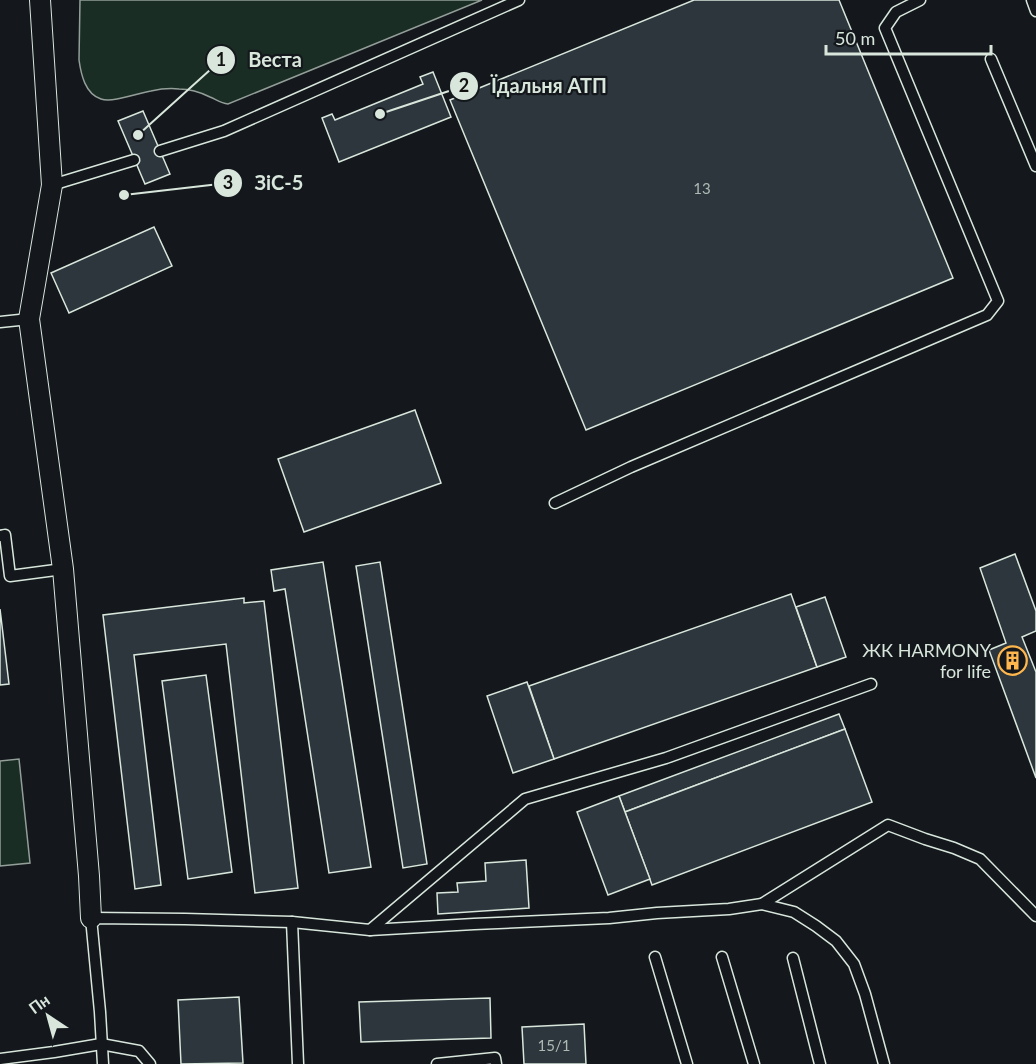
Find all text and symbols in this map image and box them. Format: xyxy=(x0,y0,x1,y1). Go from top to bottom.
scale bar xyxy=(826,18,991,56)
text: 50 m xyxy=(835,27,875,49)
callout: Веста xyxy=(206,41,314,79)
text: Веста xyxy=(248,47,302,71)
text: 1 xyxy=(216,48,226,70)
callout: Їдальня АТП xyxy=(449,67,619,105)
text: Їдальня АТП xyxy=(490,73,607,97)
text: 2 xyxy=(459,74,469,96)
callout: ЗіС-5 xyxy=(213,164,316,202)
text: ЗіС-5 xyxy=(255,170,303,194)
text: 3 xyxy=(223,171,233,193)
house number: 13 xyxy=(693,179,711,197)
place label: ЖК HARMONY for life xyxy=(862,639,992,682)
building icon: ЖК HARMONY for life xyxy=(996,645,1028,677)
north arrow xyxy=(18,986,78,1046)
text: Пн xyxy=(25,990,53,1017)
house number: 15/1 xyxy=(538,1036,570,1054)

